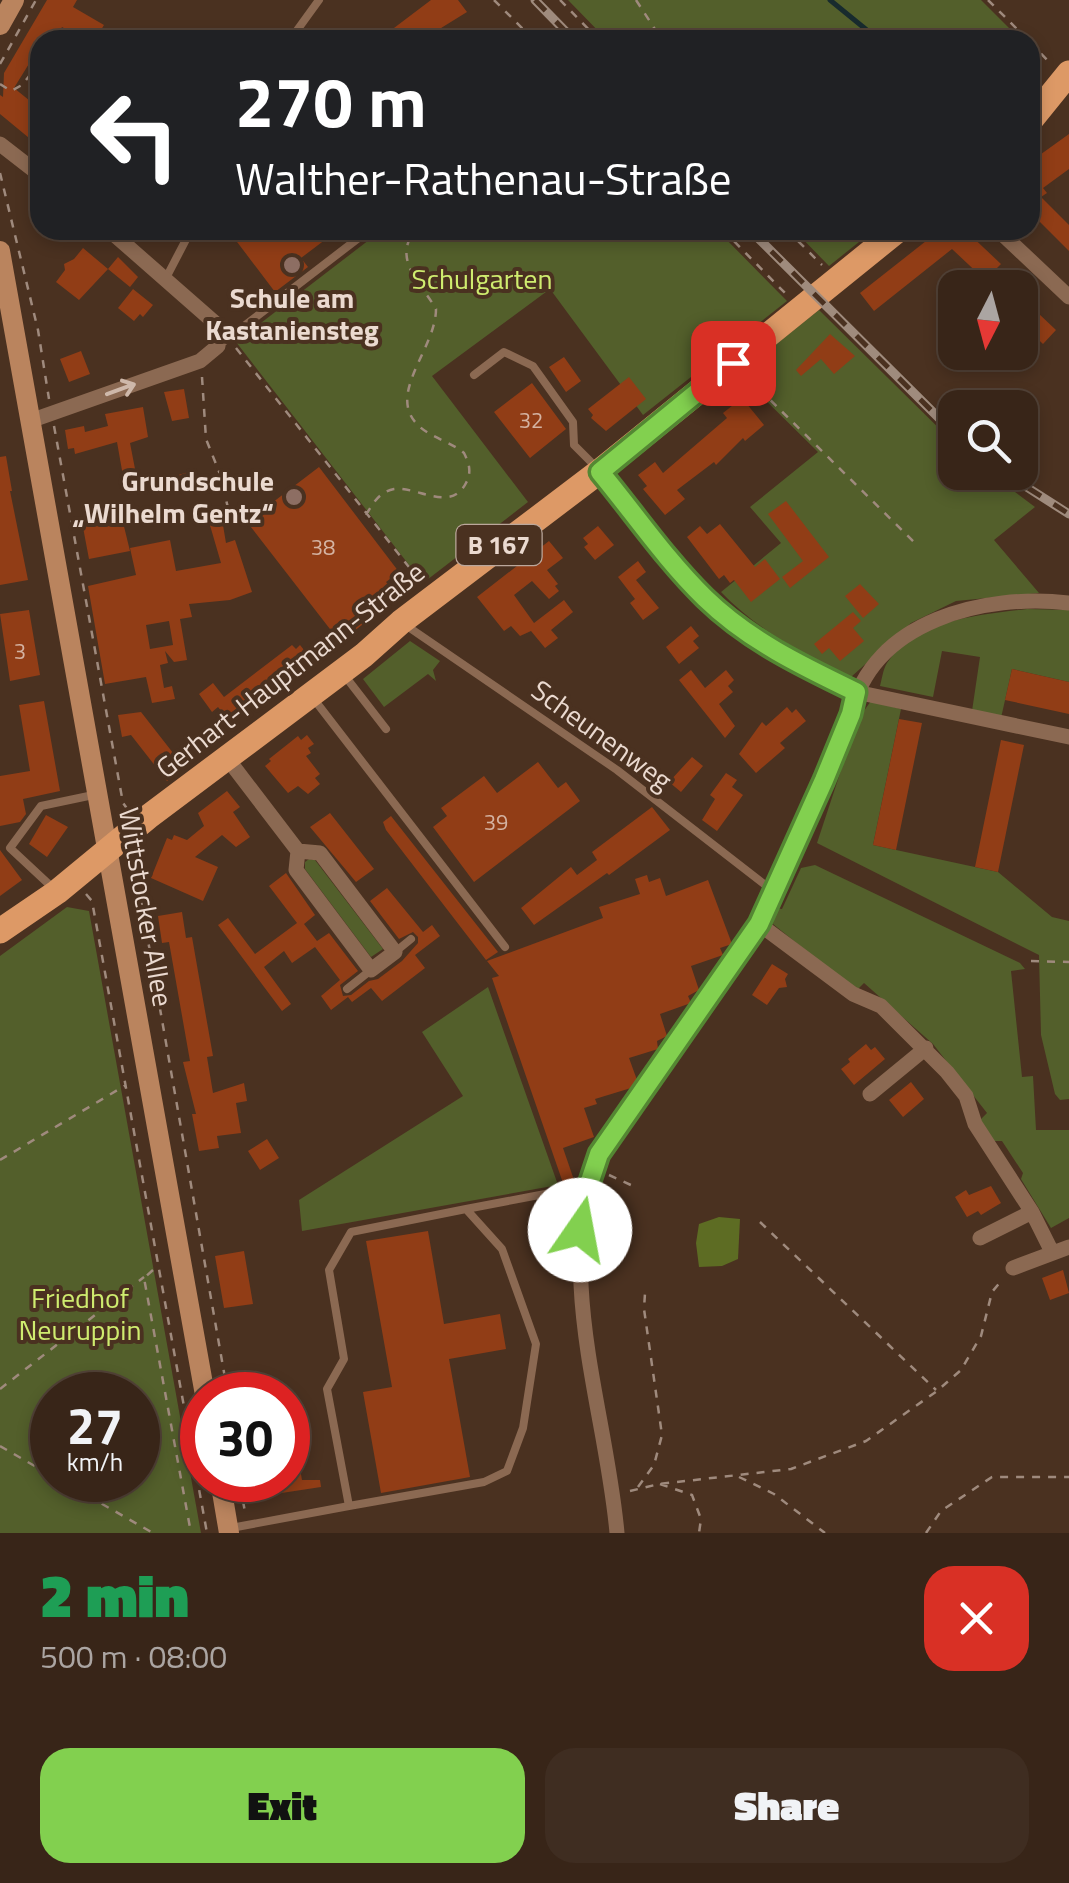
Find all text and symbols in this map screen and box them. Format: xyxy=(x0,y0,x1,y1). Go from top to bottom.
text: 270 m xyxy=(235,48,427,154)
icon: left xyxy=(70,70,200,200)
text: Walther-Rathenau-Straße xyxy=(235,144,732,212)
marker: Schule am Kastaniensteg xyxy=(281,254,303,276)
park label: Schulgarten xyxy=(412,257,552,300)
north arrow xyxy=(938,270,1038,370)
map controls xyxy=(938,270,1038,490)
place label: Schule am Kastaniensteg xyxy=(205,276,379,351)
pin xyxy=(691,321,776,406)
icon: arrive xyxy=(706,336,761,391)
one-way arrow xyxy=(105,379,136,397)
button: search xyxy=(938,390,1038,490)
house number: 32 xyxy=(519,403,543,437)
place label: Grundschule „Wilhelm Gentz“ xyxy=(72,459,274,534)
marker: Grundschule „Wilhelm Gentz“ xyxy=(283,486,305,508)
road number: B 167 xyxy=(456,525,542,565)
house number: 38 xyxy=(311,530,335,564)
street label: Gerhart-Hauptmann-Straße xyxy=(146,551,433,789)
house number: 3 xyxy=(14,634,26,668)
street label: Scheunenweg xyxy=(523,669,682,801)
street label: Wittstocker Allee xyxy=(108,804,185,1010)
house number: 39 xyxy=(484,805,508,839)
position arrow xyxy=(528,1178,632,1282)
park label: Friedhof Neuruppin xyxy=(18,1276,142,1351)
speed limit sign: 30 xyxy=(180,1372,310,1502)
text: 27 xyxy=(67,1387,123,1463)
text: km/h xyxy=(67,1443,123,1481)
text: 2 min xyxy=(40,1549,189,1640)
button: close xyxy=(924,1566,1029,1671)
text: 500 m · 08:00 xyxy=(40,1632,227,1680)
button: Exit xyxy=(40,1748,525,1863)
button: Share xyxy=(545,1748,1029,1863)

